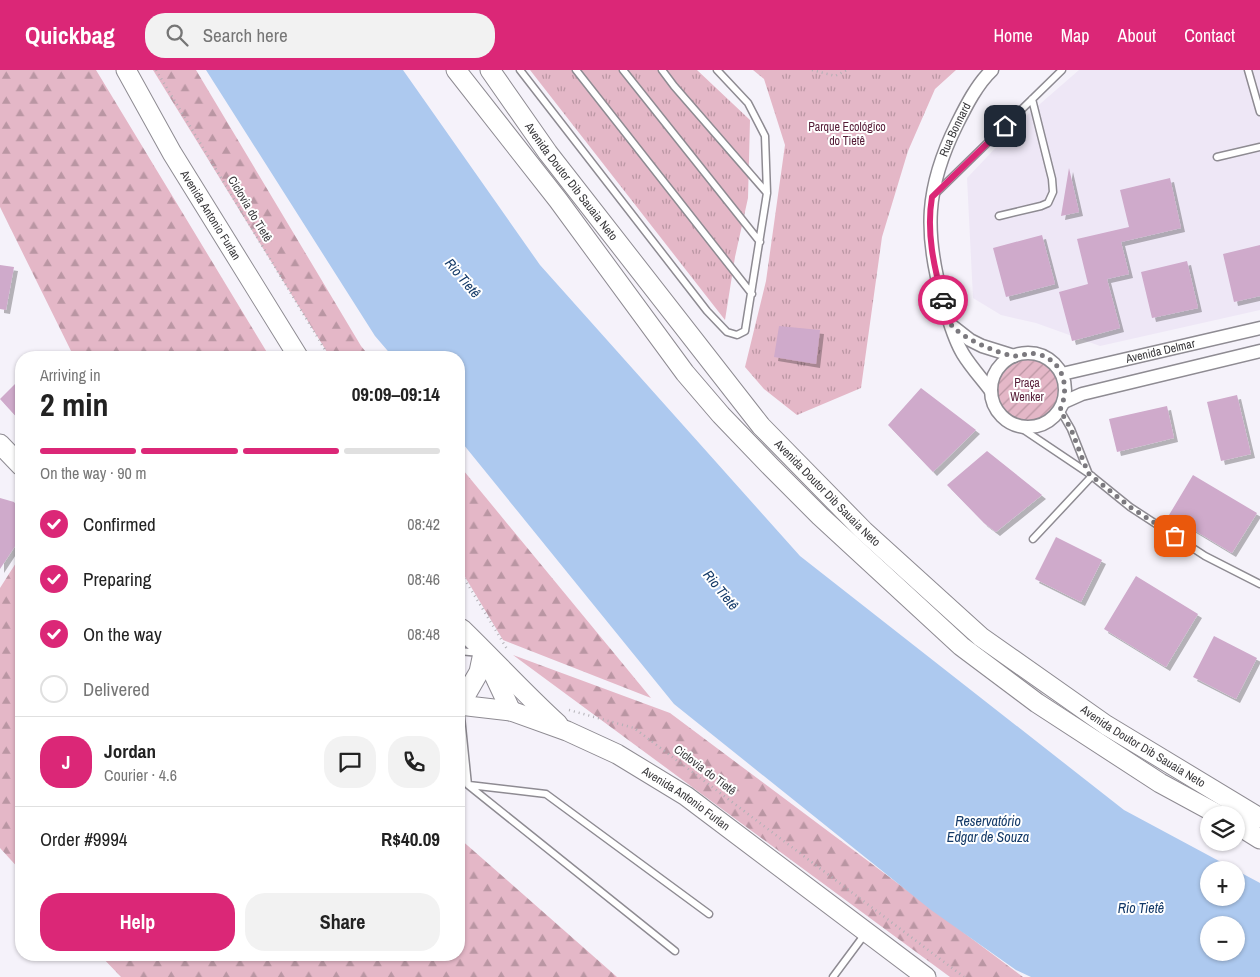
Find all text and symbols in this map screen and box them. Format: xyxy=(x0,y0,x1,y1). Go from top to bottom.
search box xyxy=(145,13,495,58)
text: Quickbag xyxy=(25,19,115,51)
icon: search xyxy=(163,21,191,49)
text: Search here xyxy=(203,22,288,48)
text: Home xyxy=(993,23,1033,48)
text: Map xyxy=(1061,23,1090,48)
text: About xyxy=(1118,23,1156,48)
text: Contact xyxy=(1184,23,1235,48)
street label: Rua Bonnard xyxy=(935,100,975,159)
pin xyxy=(984,105,1026,147)
icon: home xyxy=(991,112,1019,140)
street label: Avenida Doutor Dib Sauaia Neto xyxy=(521,119,621,244)
park label: Parque Ecológico do Tietê xyxy=(808,119,886,149)
street label: Avenida Antonio Furlan xyxy=(176,166,244,263)
street label: Ciclovia do Tietê xyxy=(224,173,276,245)
water label: Rio Tietê xyxy=(441,254,485,302)
courier xyxy=(918,275,968,325)
icon: car xyxy=(929,286,957,314)
street label: Avenida Delmar xyxy=(1123,335,1197,367)
text: Arriving in xyxy=(40,364,101,386)
park label: Praça Wenker xyxy=(1010,375,1045,405)
text: 09:09–09:14 xyxy=(352,381,440,407)
text: 2 min xyxy=(40,383,109,426)
street label: Avenida Doutor Dib Sauaia Neto xyxy=(770,436,884,550)
text: On the way · 90 m xyxy=(40,462,146,484)
icon: check xyxy=(40,510,68,538)
text: Confirmed xyxy=(83,511,156,537)
text: 08:42 xyxy=(407,513,440,535)
pin xyxy=(1154,515,1196,557)
icon: bag xyxy=(1161,522,1189,550)
icon: check xyxy=(40,565,68,593)
text: Preparing xyxy=(83,566,151,592)
water label: Rio Tietê xyxy=(699,566,743,614)
text: 08:46 xyxy=(407,568,440,590)
icon: check xyxy=(40,620,68,648)
text: On the way xyxy=(83,621,162,647)
text: 08:48 xyxy=(407,623,440,645)
text: Delivered xyxy=(83,676,150,702)
street label: Avenida Doutor Dib Sauaia Neto xyxy=(1077,701,1208,791)
button: chat xyxy=(324,736,376,788)
button: phone xyxy=(388,736,440,788)
text: Jordan xyxy=(104,738,156,764)
street label: Ciclovia do Tietê xyxy=(671,741,739,799)
text: J xyxy=(62,749,70,775)
street label: Avenida Antonio Furlan xyxy=(638,763,733,834)
text: Courier · 4.6 xyxy=(104,764,177,786)
map controls xyxy=(1200,806,1245,961)
button: layers xyxy=(1200,806,1245,851)
water label: Reservatório Edgar de Souza xyxy=(947,812,1029,846)
text: Order #9994 xyxy=(40,826,127,852)
text: R$40.09 xyxy=(381,826,440,852)
button: + xyxy=(1200,861,1245,906)
button: Help xyxy=(40,893,235,951)
button: Share xyxy=(245,893,440,951)
water label: Rio Tietê xyxy=(1118,899,1164,917)
button: − xyxy=(1200,916,1245,961)

